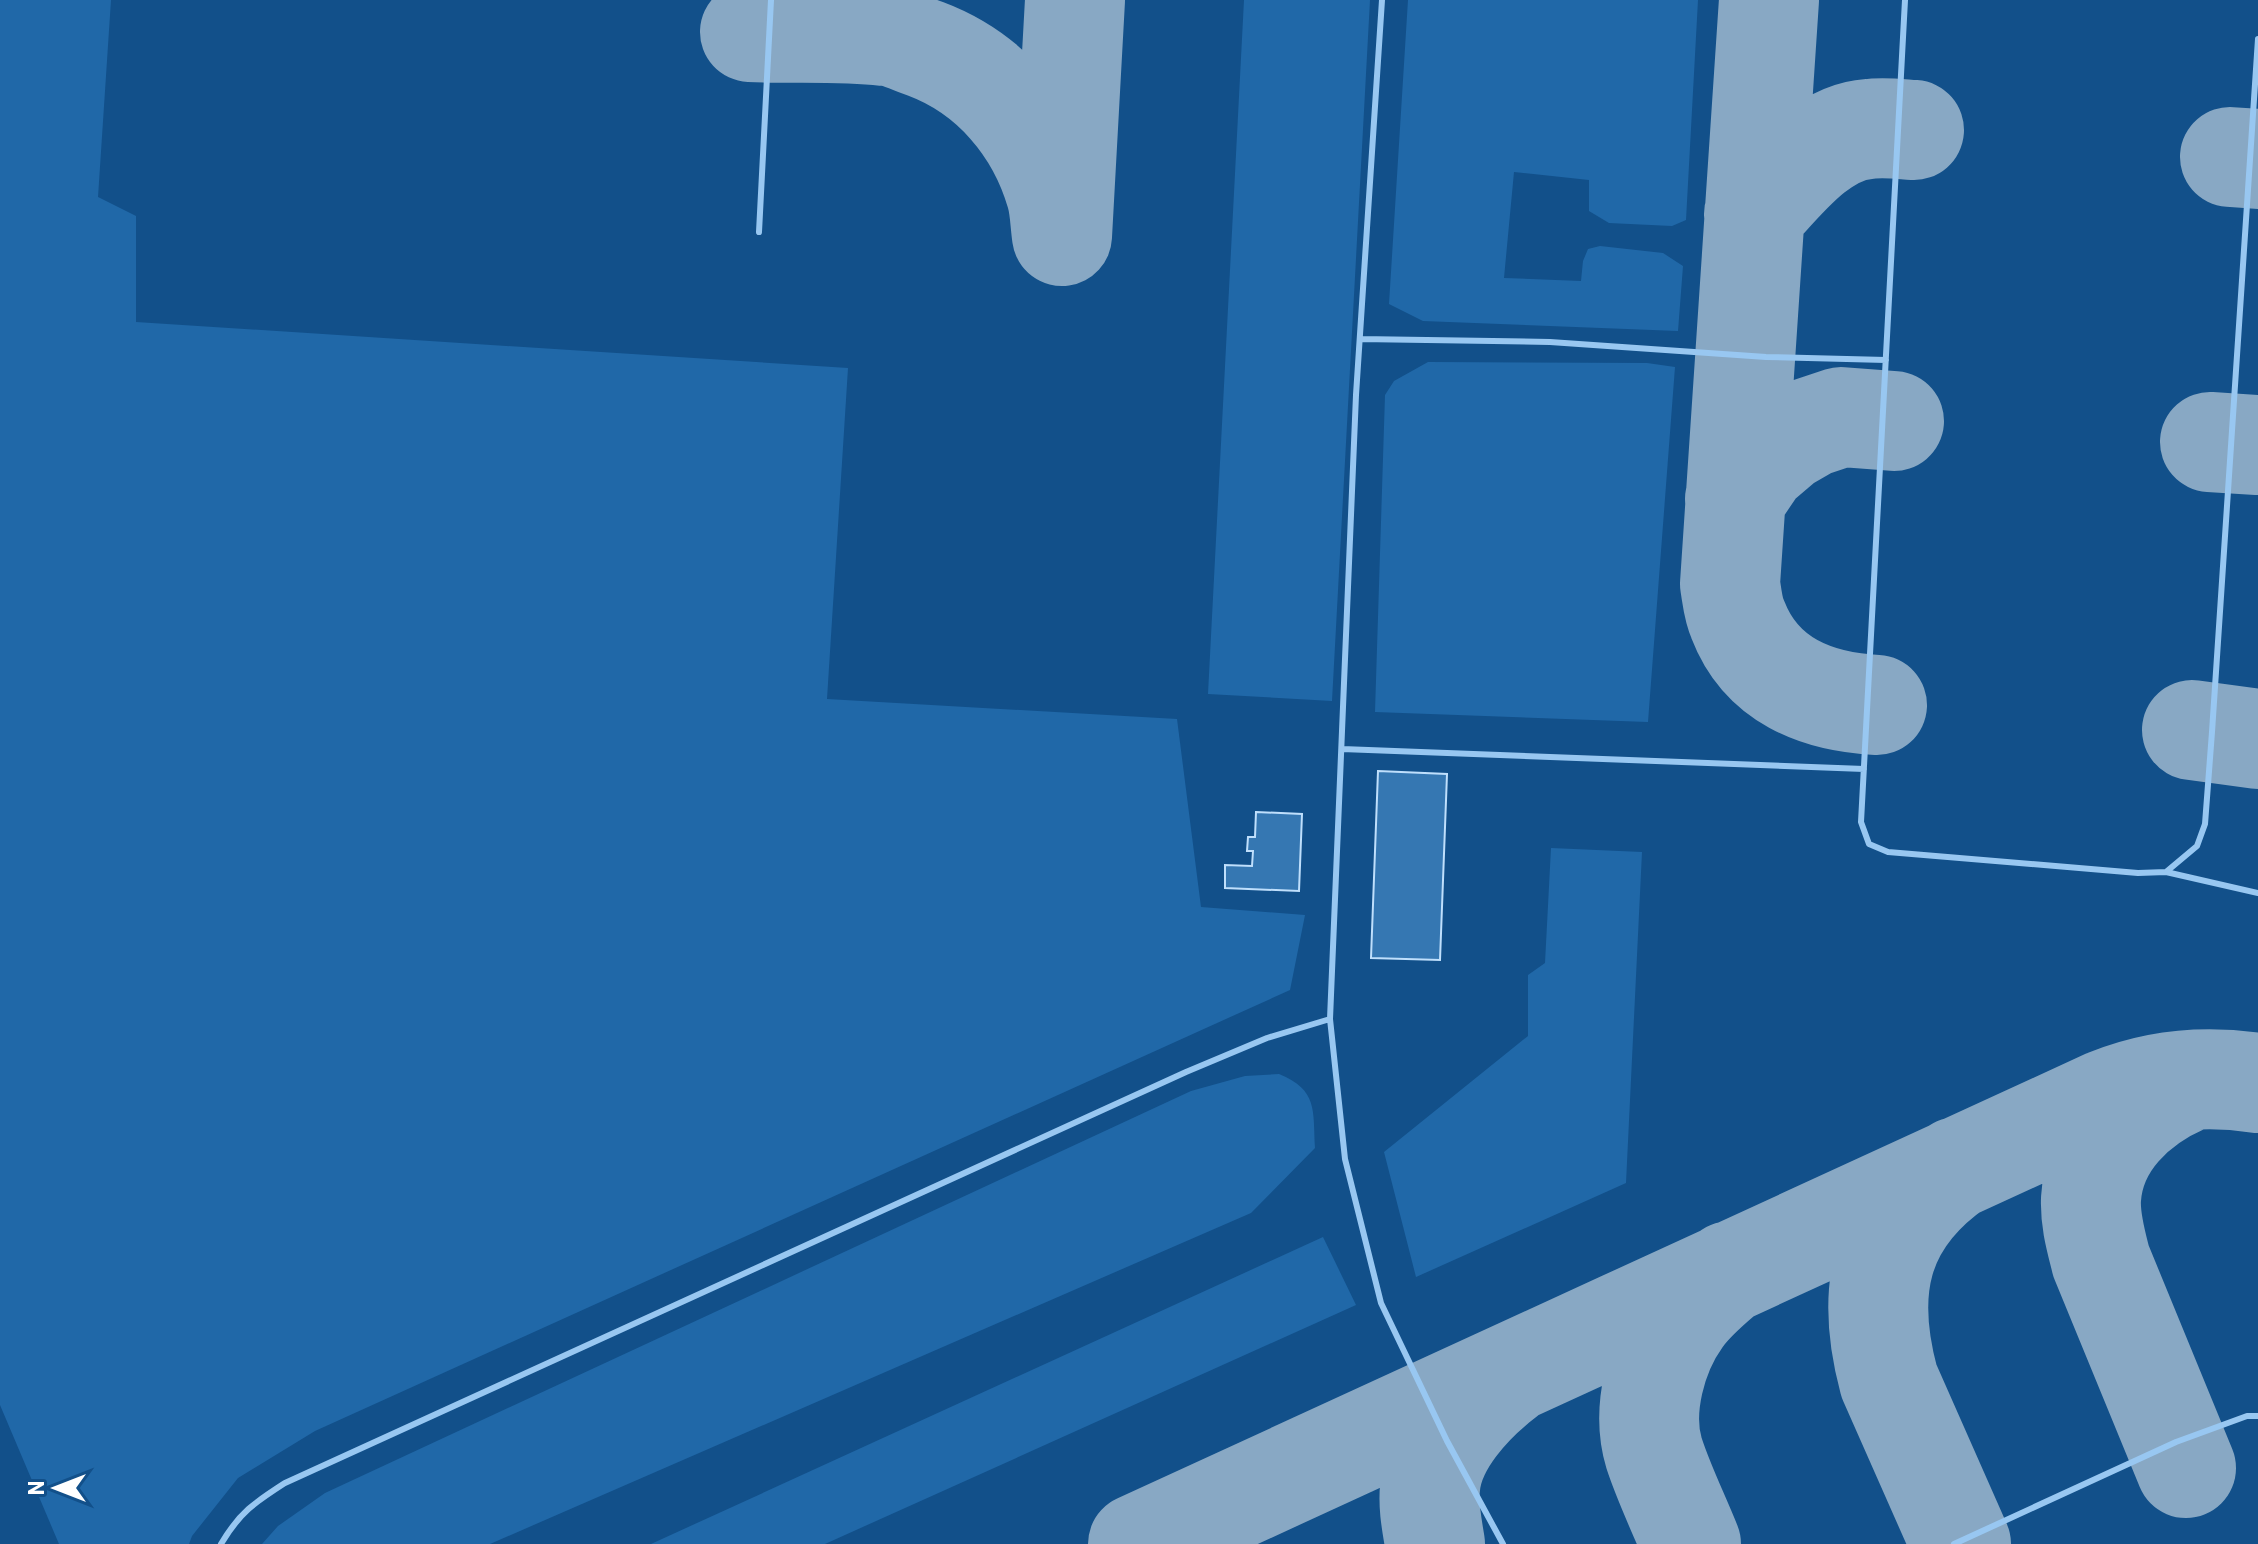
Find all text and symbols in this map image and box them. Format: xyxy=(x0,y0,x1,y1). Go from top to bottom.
north arrow xyxy=(16,1448,96,1528)
text: N xyxy=(22,1481,48,1495)

